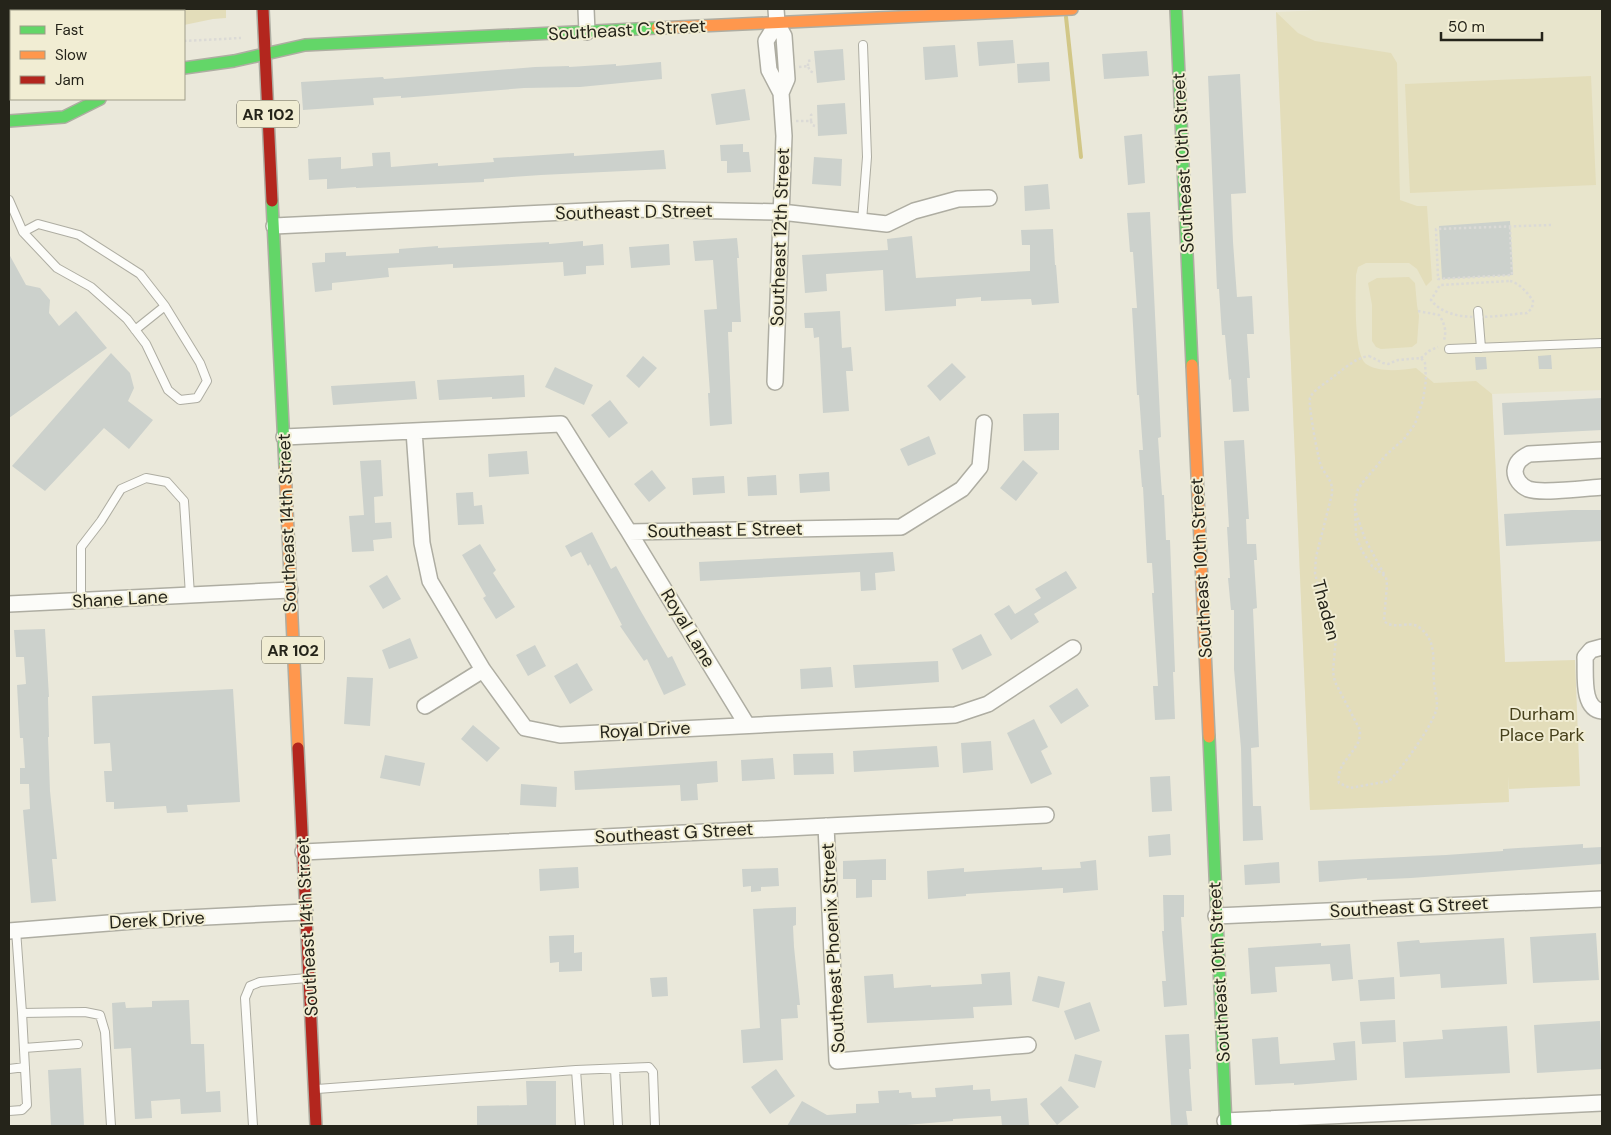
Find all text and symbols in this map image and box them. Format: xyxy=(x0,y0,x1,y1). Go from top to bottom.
legend xyxy=(10,10,185,100)
scale bar xyxy=(1441,10,1542,42)
street label: Southeast C Street xyxy=(547,14,707,46)
text: 50 m xyxy=(1448,17,1485,37)
text: Fast xyxy=(55,20,84,40)
text: Slow xyxy=(55,45,88,65)
text: Jam xyxy=(55,70,84,90)
street label: Southeast 10th Street xyxy=(1166,72,1200,254)
road number: AR 102 xyxy=(237,100,299,128)
street label: Southeast 12th Street xyxy=(765,147,795,327)
street label: Southeast D Street xyxy=(555,199,713,225)
street label: Southeast 14th Street xyxy=(272,433,302,613)
street label: Southeast 10th Street xyxy=(1184,477,1218,659)
street label: Southeast E Street xyxy=(647,517,803,543)
street label: Thaden xyxy=(1306,577,1346,643)
street label: Royal Lane xyxy=(655,584,721,672)
street label: Shane Lane xyxy=(72,585,168,613)
road number: AR 102 xyxy=(262,636,324,664)
park label: Durham Place Park xyxy=(1499,702,1585,747)
street label: Royal Drive xyxy=(599,716,691,744)
street label: Southeast G Street xyxy=(594,817,754,849)
street label: Southeast 14th Street xyxy=(290,837,324,1017)
street label: Southeast Phoenix Street xyxy=(816,842,850,1054)
street label: Southeast 10th Street xyxy=(1202,881,1236,1063)
street label: Southeast G Street xyxy=(1329,891,1489,923)
street label: Derek Drive xyxy=(109,906,205,934)

